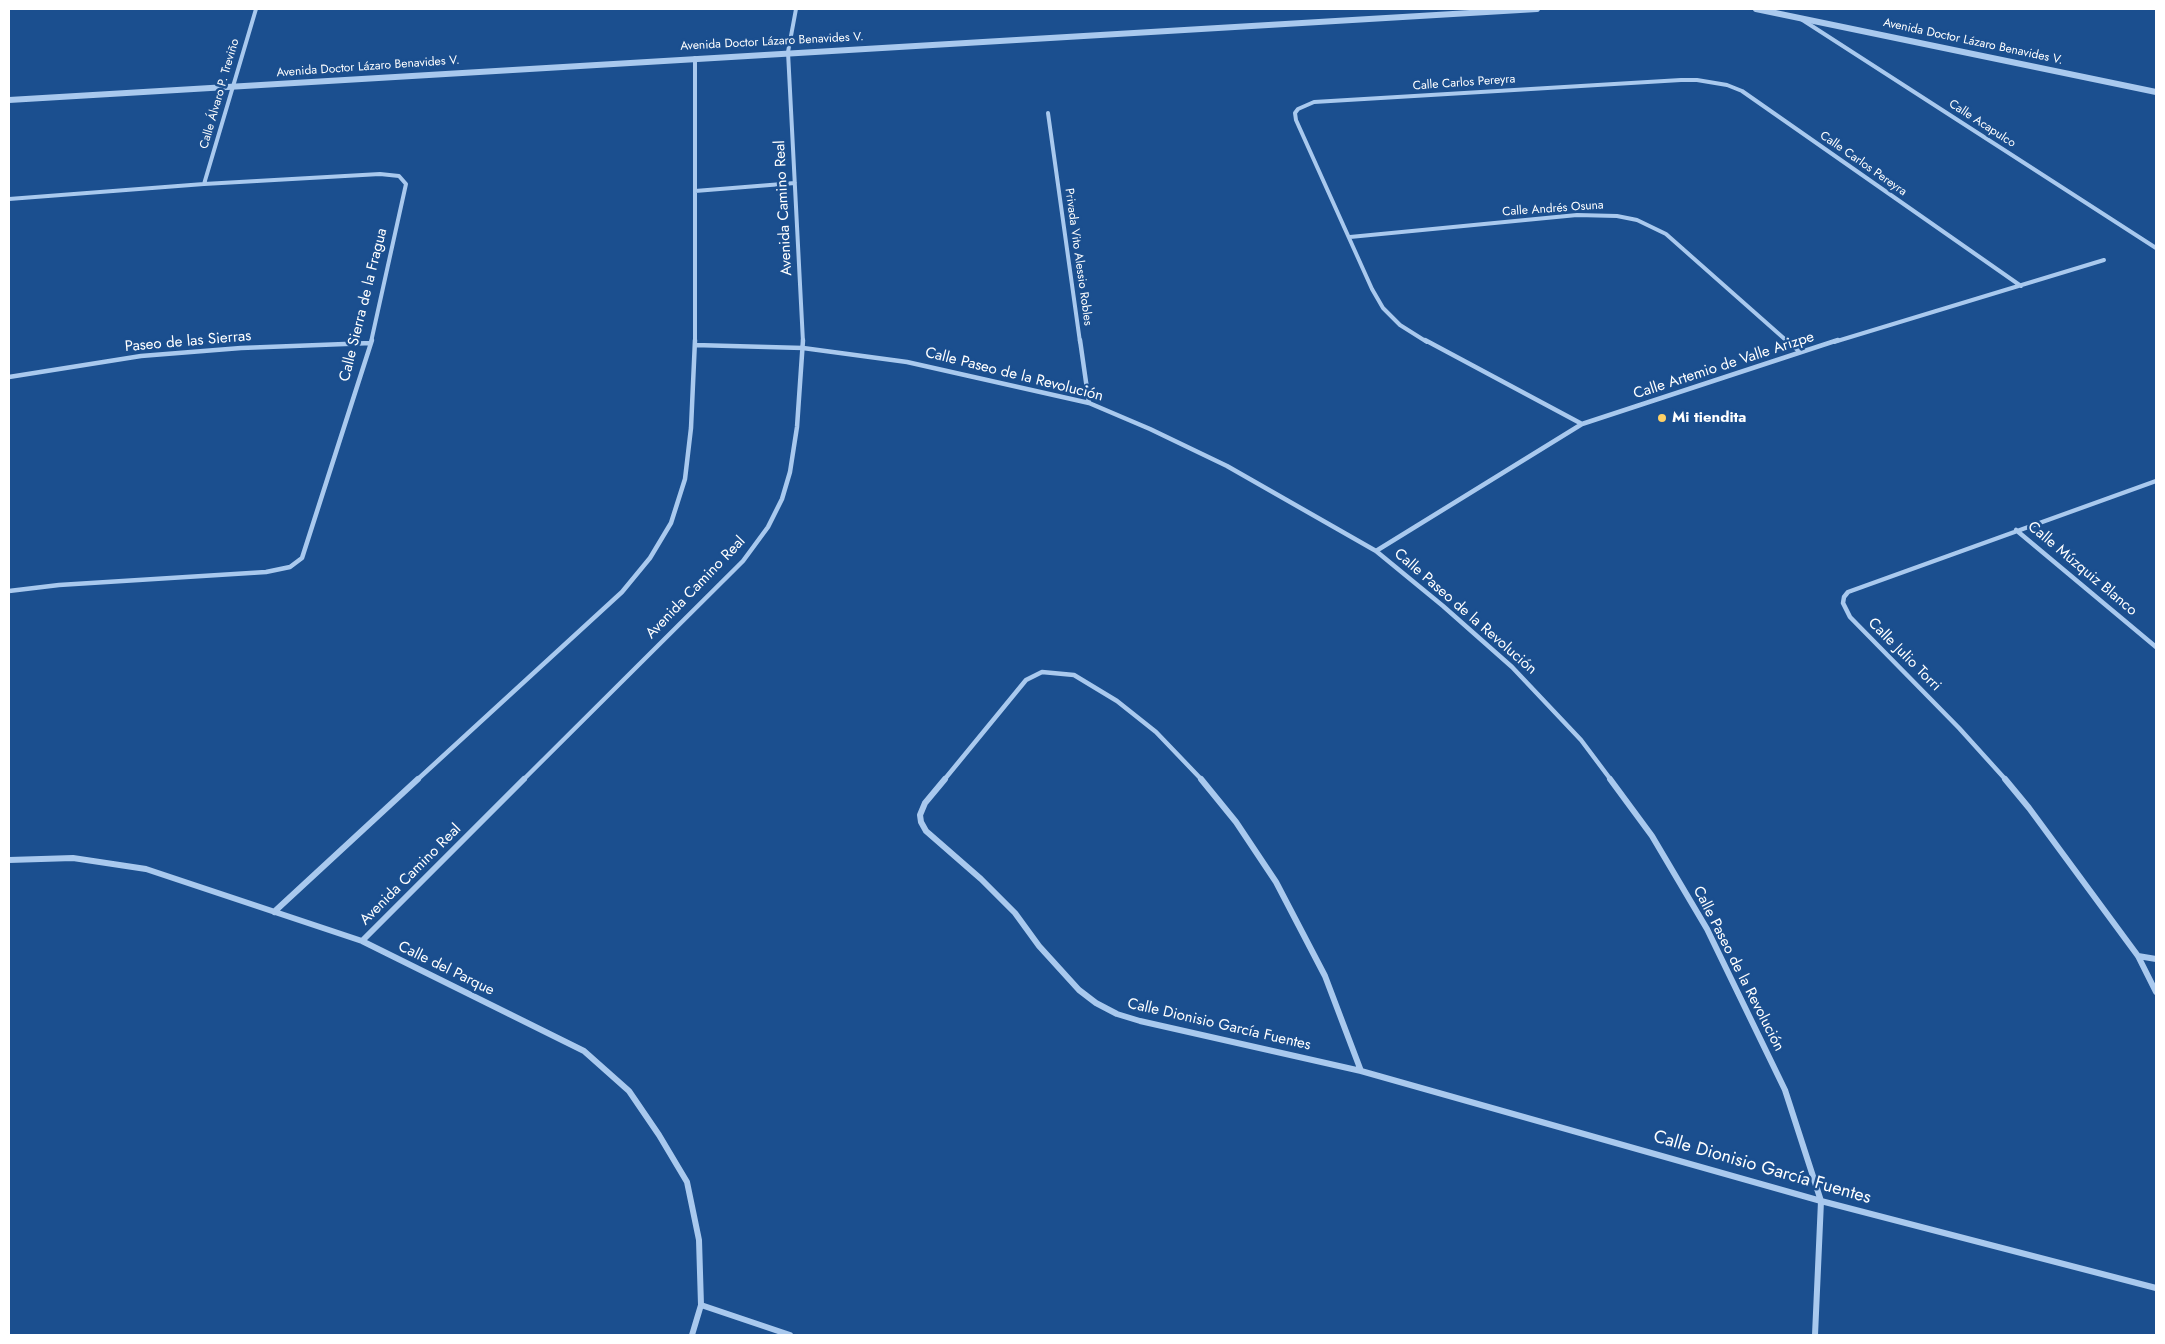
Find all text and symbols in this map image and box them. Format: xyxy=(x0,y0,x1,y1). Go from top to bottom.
street label: Avenida Doctor Lázaro Benavides V. xyxy=(1882,16,2064,68)
street label: Avenida Doctor Lázaro Benavides V. xyxy=(680,30,864,54)
street label: Calle Álvaro P. Treviño xyxy=(197,37,243,151)
street label: Avenida Doctor Lázaro Benavides V. xyxy=(276,53,460,81)
street label: Calle Carlos Pereyra xyxy=(1412,72,1516,94)
street label: Calle Acapulco xyxy=(1946,97,2018,151)
street label: Calle Carlos Pereyra xyxy=(1817,129,1909,199)
street label: Avenida Camino Real xyxy=(771,140,797,276)
street label: Privada Vito Alessio Robles xyxy=(1061,187,1095,327)
street label: Calle Andrés Osuna xyxy=(1502,198,1604,220)
street label: Calle Sierra de la Fragua xyxy=(336,226,392,384)
street label: Paseo de las Sierras xyxy=(124,328,252,356)
street label: Calle Artemio de Valle Arizpe xyxy=(1631,328,1817,404)
street label: Calle Paseo de la Revolución xyxy=(923,344,1105,406)
place label: Mi tiendita xyxy=(1672,409,1746,427)
marker: Mi tiendita xyxy=(1656,412,1668,424)
street label: Calle Múzquiz Blanco xyxy=(2024,518,2140,620)
street label: Avenida Camino Real xyxy=(642,533,750,643)
street label: Calle Paseo de la Revolución xyxy=(1390,545,1540,679)
street label: Calle Julio Torri xyxy=(1864,615,1944,695)
street label: Avenida Camino Real xyxy=(357,821,465,929)
street label: Calle Paseo de la Revolución xyxy=(1688,883,1788,1055)
street label: Calle del Parque xyxy=(395,938,497,1000)
street label: Calle Dionisio García Fuentes xyxy=(1125,995,1313,1055)
street label: Calle Dionisio García Fuentes xyxy=(1651,1127,1873,1209)

